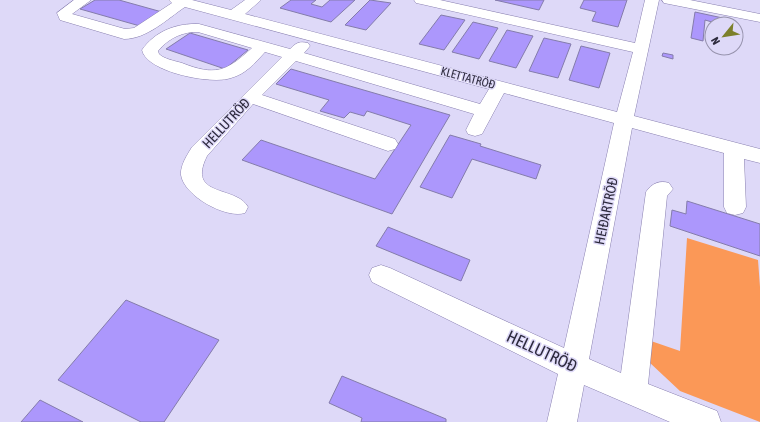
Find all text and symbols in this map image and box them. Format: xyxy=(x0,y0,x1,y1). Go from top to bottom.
north arrow xyxy=(704,16,744,56)
text: N xyxy=(709,35,722,47)
street label: KLETTATRÖÐ xyxy=(439,64,497,92)
street label: HELLUTRÖÐ xyxy=(199,95,253,151)
street label: HEIÐARTRÖÐ xyxy=(591,176,621,246)
street label: HELLUTRÖÐ xyxy=(504,326,580,376)

